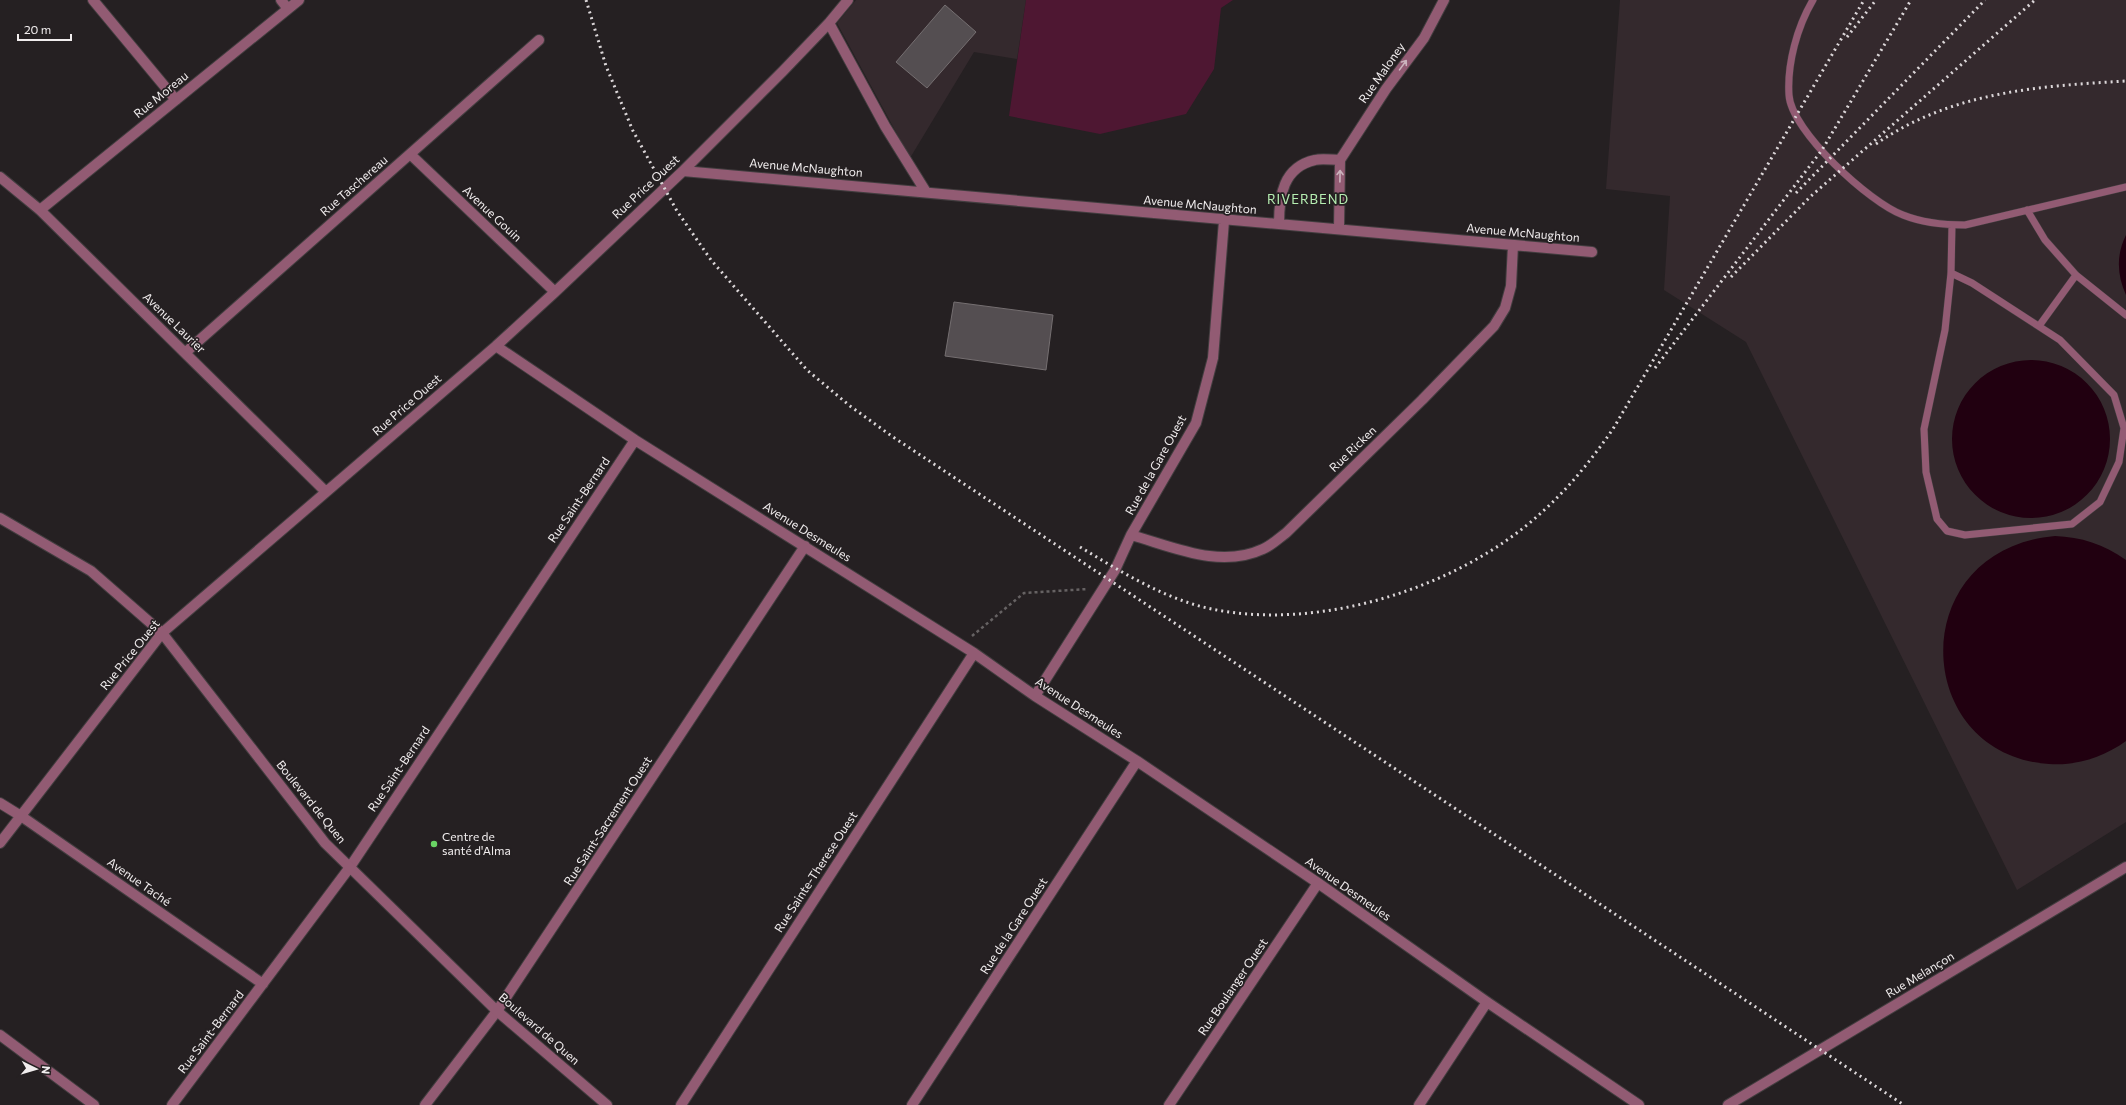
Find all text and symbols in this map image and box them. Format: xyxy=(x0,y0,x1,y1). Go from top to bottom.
scale bar xyxy=(18,16,71,42)
text: 20 m xyxy=(24,22,51,36)
street label: Rue Maloney xyxy=(1355,40,1407,105)
one-way arrow xyxy=(1399,59,1408,70)
street label: Rue Moreau xyxy=(130,68,190,120)
street label: Rue Taschereau xyxy=(317,152,390,218)
street label: Rue Price Ouest xyxy=(609,152,682,221)
street label: Avenue McNaughton xyxy=(749,155,863,179)
one-way arrow xyxy=(1336,170,1344,183)
street label: Avenue Gouin xyxy=(461,183,525,244)
district label: RIVERBEND xyxy=(1267,191,1349,207)
street label: Avenue McNaughton xyxy=(1143,192,1257,216)
street label: Avenue McNaughton xyxy=(1466,220,1580,244)
street label: Avenue Laurier xyxy=(141,289,209,356)
street label: Rue Price Ouest xyxy=(369,371,444,438)
street label: Rue de la Gare Ouest xyxy=(1122,412,1188,517)
street label: Rue Ricken xyxy=(1326,422,1379,474)
street label: Rue Saint-Bernard xyxy=(544,454,612,545)
street label: Avenue Desmeules xyxy=(761,498,854,564)
street label: Rue Price Ouest xyxy=(97,616,162,692)
street label: Avenue Desmeules xyxy=(1033,674,1126,741)
street label: Rue Saint-Bernard xyxy=(364,723,432,814)
street label: Rue Saint-Sacrement Ouest xyxy=(560,753,654,888)
street label: Boulevard de Quen xyxy=(274,757,349,846)
street label: Rue Sainte-Therese Ouest xyxy=(771,808,860,934)
place label: Centre de santé d'Alma xyxy=(442,829,511,857)
marker: Centre de santé d'Alma xyxy=(429,839,439,849)
street label: Avenue Desmeules xyxy=(1303,853,1394,923)
street label: Avenue Taché xyxy=(105,854,174,908)
street label: Rue de la Gare Ouest xyxy=(977,875,1050,976)
street label: Rue Boulanger Ouest xyxy=(1194,935,1270,1038)
street label: Rue Melançon xyxy=(1883,948,1956,1000)
street label: Rue Saint-Bernard xyxy=(174,987,246,1076)
street label: Boulevard de Quen xyxy=(496,989,583,1067)
north arrow xyxy=(16,1049,56,1089)
text: N xyxy=(40,1065,53,1075)

